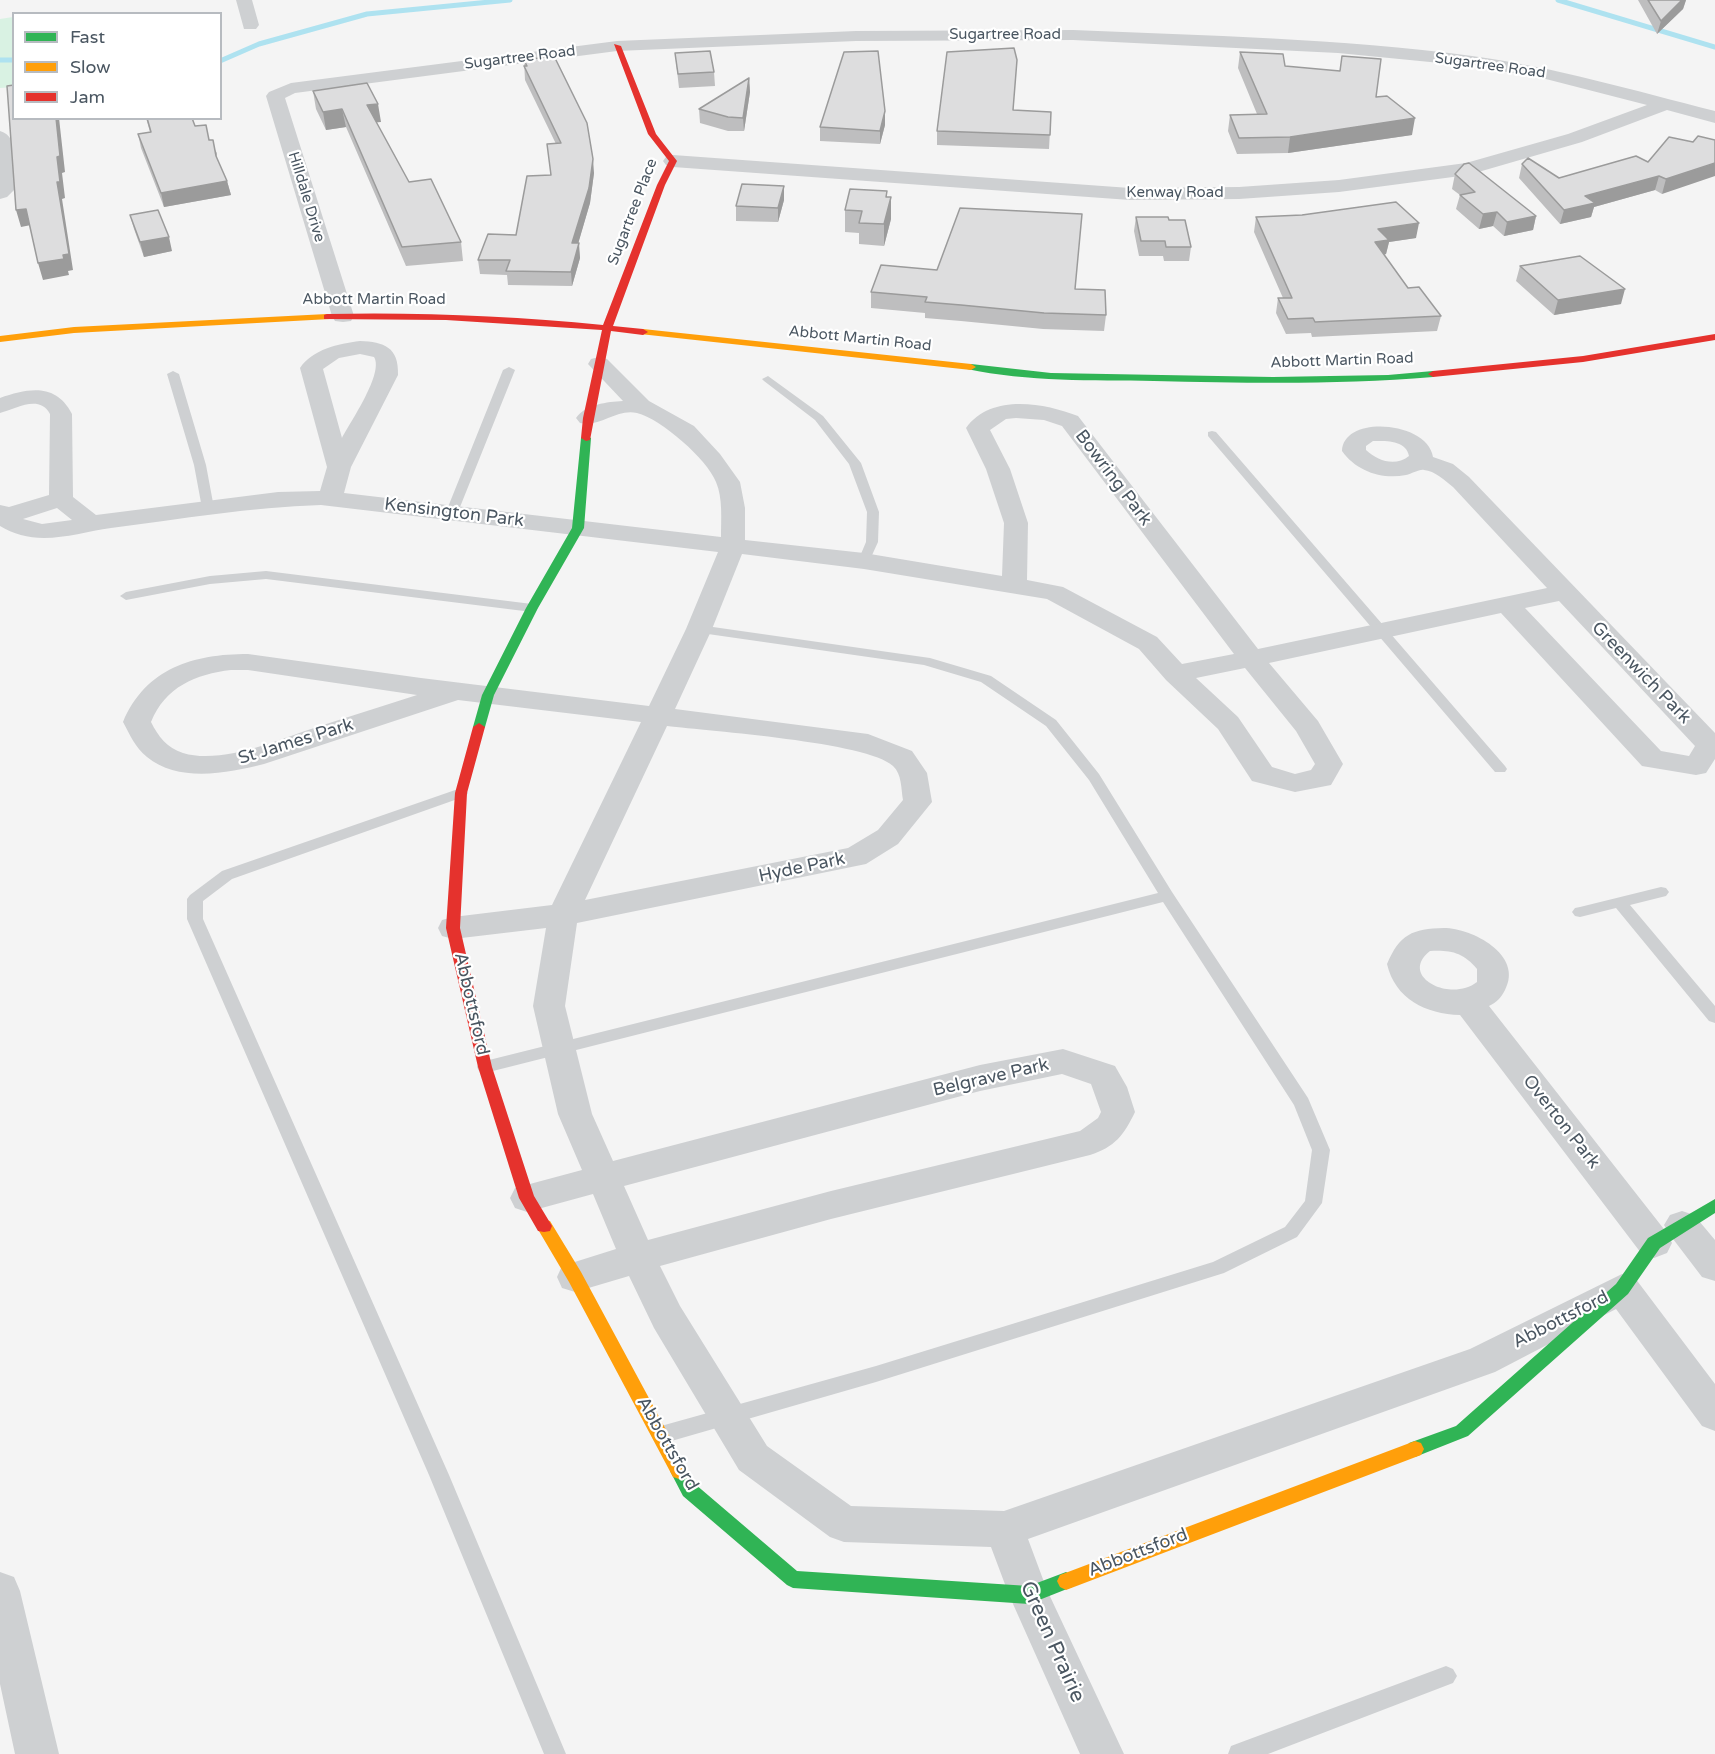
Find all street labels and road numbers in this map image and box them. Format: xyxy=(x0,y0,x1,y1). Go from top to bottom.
street label: Sugartree Road xyxy=(949,26,1061,44)
street label: Sugartree Road xyxy=(463,42,577,74)
street label: Sugartree Road xyxy=(1433,49,1547,83)
street label: Hilldale Drive xyxy=(284,150,328,244)
street label: Sugartree Place xyxy=(604,156,662,268)
street label: Kenway Road xyxy=(1126,184,1224,202)
street label: Abbott Martin Road xyxy=(302,291,446,309)
street label: Abbott Martin Road xyxy=(788,323,932,355)
street label: Abbott Martin Road xyxy=(1270,350,1414,372)
street label: Bowring Park xyxy=(1070,426,1156,530)
street label: Kensington Park xyxy=(383,494,525,532)
street label: Greenwich Park xyxy=(1587,617,1695,729)
street label: St James Park xyxy=(236,714,356,770)
street label: Hyde Park xyxy=(757,848,847,888)
street label: Abbottsford xyxy=(449,951,493,1057)
street label: Belgrave Park xyxy=(931,1054,1051,1102)
street label: Overton Park xyxy=(1518,1071,1604,1173)
street label: Abbottsford xyxy=(1510,1287,1612,1353)
street label: Abbottsford xyxy=(632,1393,702,1495)
street label: Abbottsford xyxy=(1085,1524,1191,1582)
street label: Green Prairie xyxy=(1014,1578,1090,1706)

